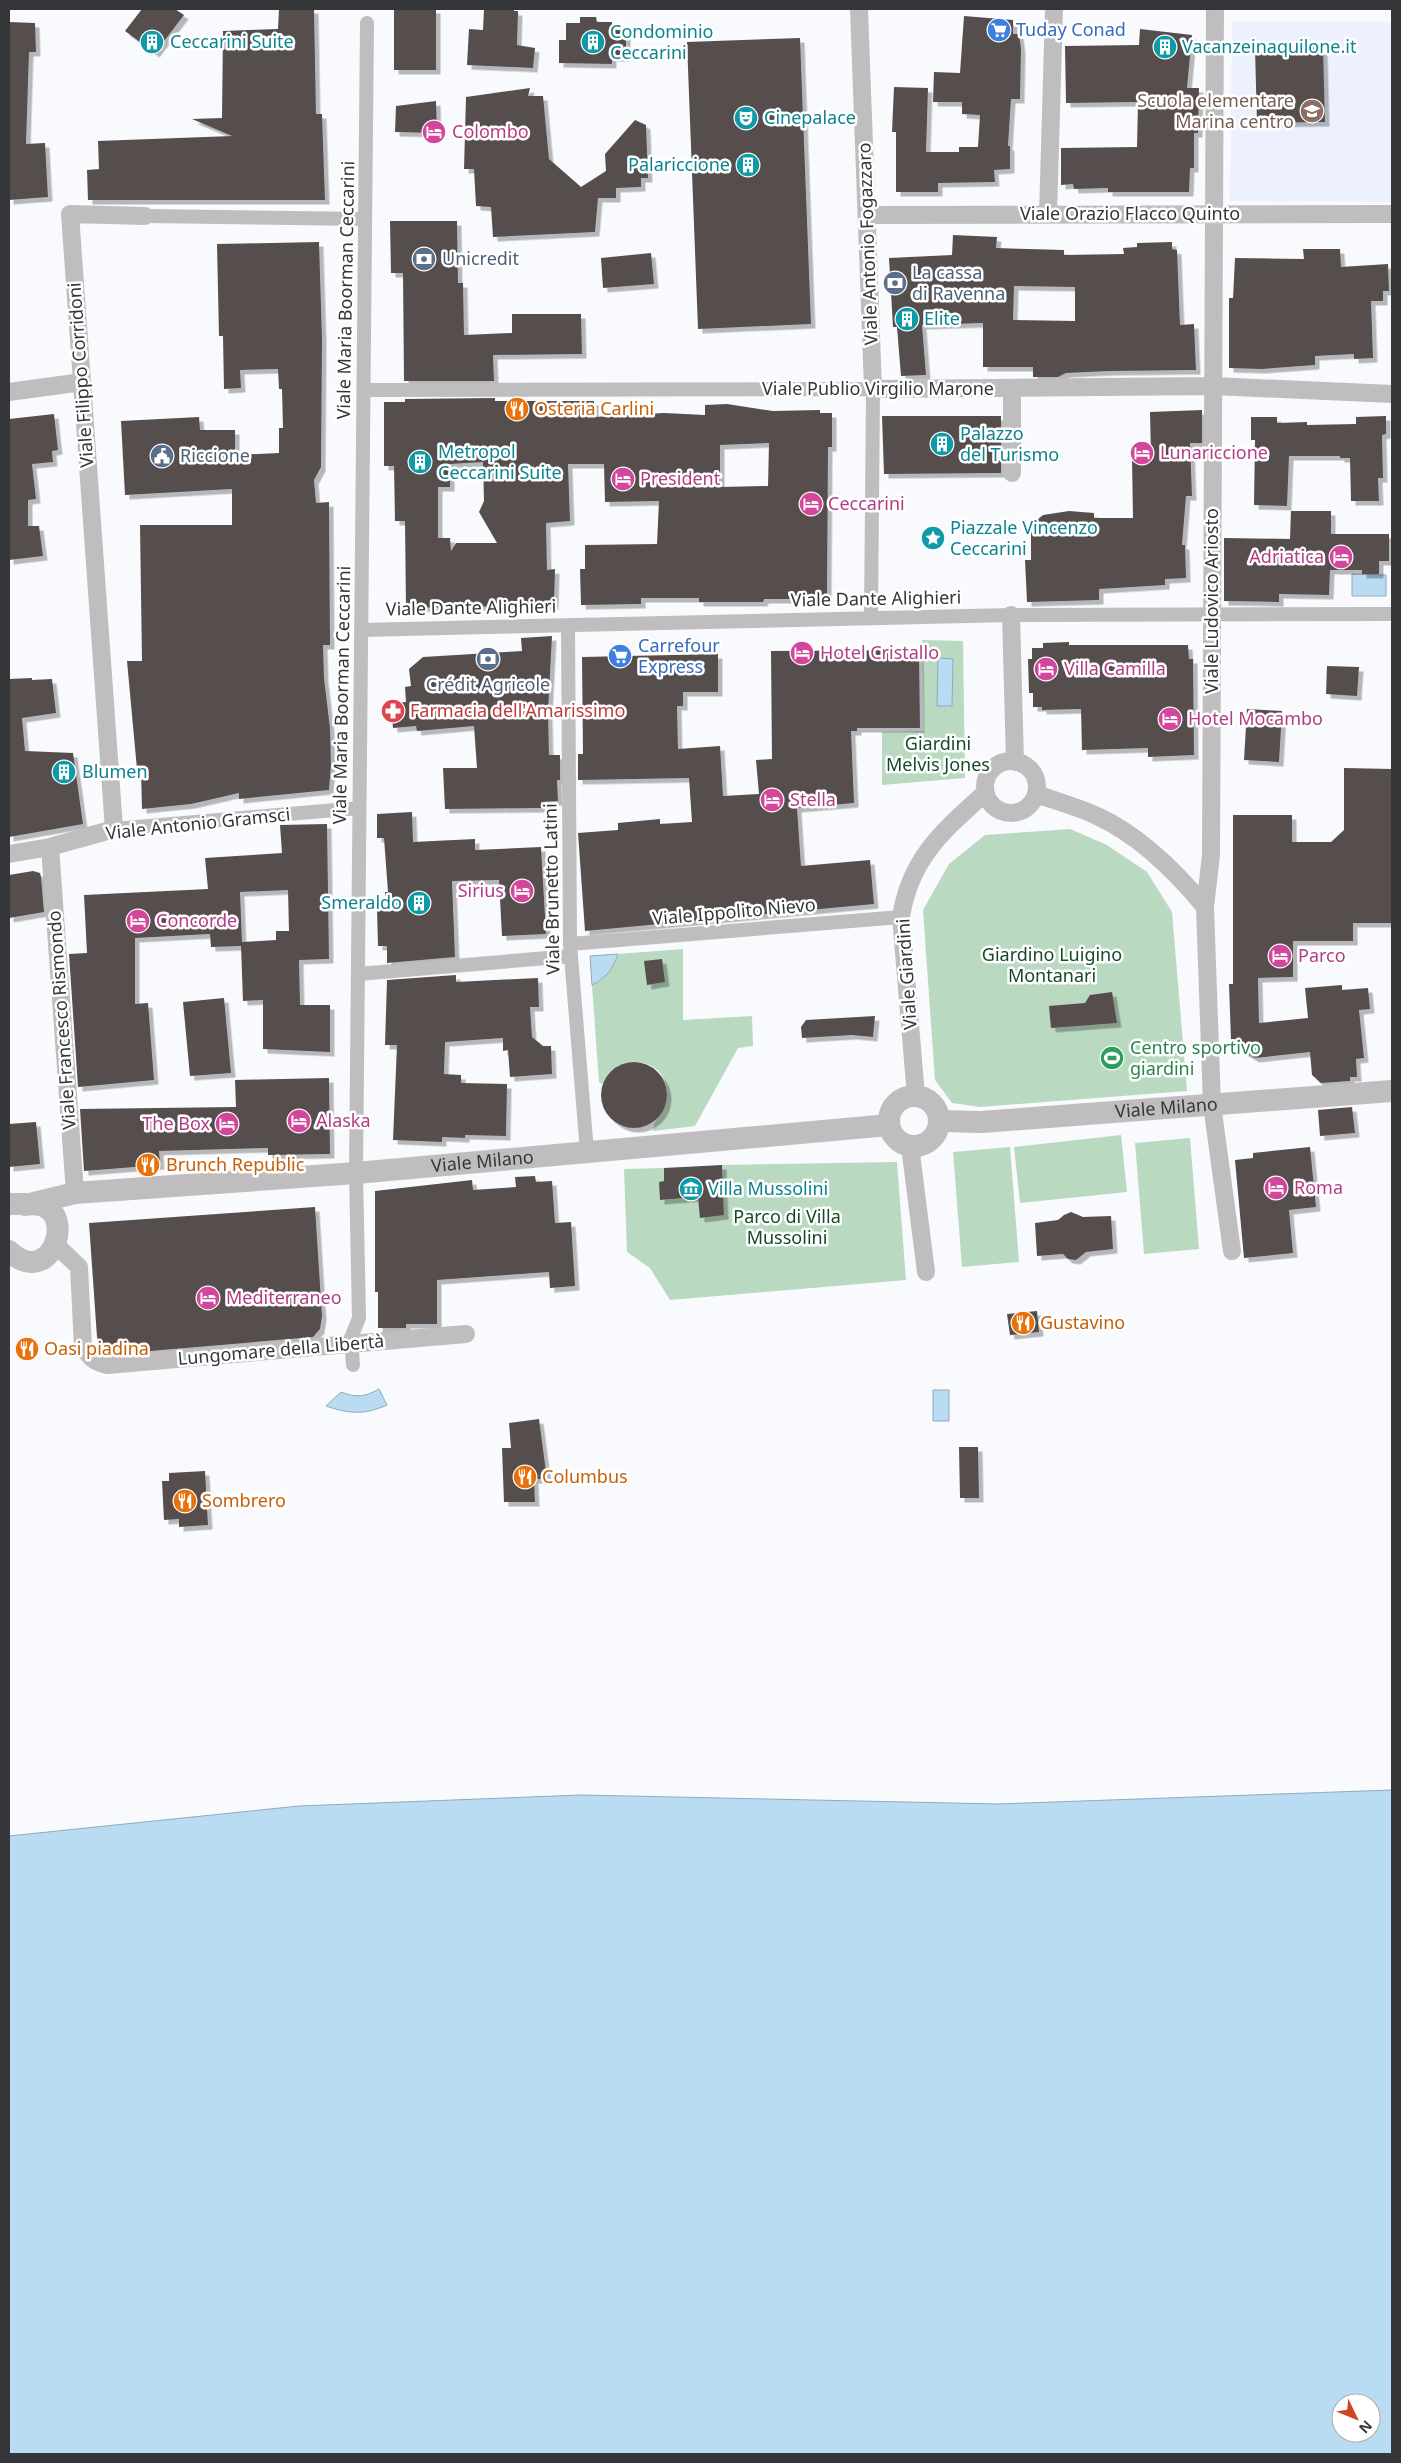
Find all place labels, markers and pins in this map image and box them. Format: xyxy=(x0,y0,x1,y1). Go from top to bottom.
supermarket icon: Tuday Conad xyxy=(986,17,1012,43)
place label: Tuday Conad xyxy=(1016,17,1126,41)
place label: Condominio Ceccarini xyxy=(610,19,713,64)
building icon: Ceccarini Suite xyxy=(139,29,165,55)
place label: Ceccarini Suite xyxy=(170,29,294,53)
building icon: Condominio Ceccarini xyxy=(580,29,606,55)
building icon: Vacanzeinaquilone.it xyxy=(1152,34,1178,60)
place label: Vacanzeinaquilone.it xyxy=(1182,34,1357,58)
place label: Scuola elementare Marina centro xyxy=(1137,88,1294,133)
school or university icon: Scuola elementare Marina centro xyxy=(1299,98,1325,124)
theatre icon: Cinepalace xyxy=(733,105,759,131)
place label: Cinepalace xyxy=(764,105,856,129)
hotel icon: Colombo xyxy=(421,119,447,145)
place label: Colombo xyxy=(452,119,529,143)
place label: Palariccione xyxy=(628,152,730,176)
building icon: Palariccione xyxy=(735,152,761,178)
bank icon: Unicredit xyxy=(411,246,437,272)
place label: Unicredit xyxy=(442,246,520,270)
place label: La cassa di Ravenna xyxy=(912,260,1005,305)
bank icon: La cassa di Ravenna xyxy=(882,270,908,296)
building icon: Elite xyxy=(894,306,920,332)
place label: Elite xyxy=(924,306,960,330)
restaurant icon: Osteria Carlini xyxy=(504,396,530,422)
place label: Osteria Carlini xyxy=(534,396,654,420)
place label: Palazzo del Turismo xyxy=(960,421,1059,466)
building icon: Palazzo del Turismo xyxy=(929,431,955,457)
place label: Metropol Ceccarini Suite xyxy=(438,439,562,484)
hotel icon: Lunariccione xyxy=(1129,440,1155,466)
place label: Lunariccione xyxy=(1160,440,1268,464)
public building icon: Riccione xyxy=(149,443,175,469)
place label: Riccione xyxy=(180,443,250,467)
building icon: Metropol Ceccarini Suite xyxy=(407,449,433,475)
hotel icon: President xyxy=(610,466,636,492)
place label: President xyxy=(640,466,721,490)
hotel icon: Ceccarini xyxy=(798,491,824,517)
place label: Ceccarini xyxy=(828,491,905,515)
place label: Piazzale Vincenzo Ceccarini xyxy=(950,515,1098,560)
place icon: Piazzale Vincenzo Ceccarini xyxy=(920,525,946,551)
place label: Adriatica xyxy=(1249,544,1324,568)
hotel icon: Adriatica xyxy=(1328,544,1354,570)
place label: Carrefour Express xyxy=(638,633,720,678)
hotel icon: Hotel Cristallo xyxy=(789,640,815,666)
place label: Hotel Cristallo xyxy=(820,640,939,664)
supermarket icon: Carrefour Express xyxy=(607,643,633,669)
bank icon: Crédit Agricole xyxy=(475,646,501,672)
hotel icon: Villa Camilla xyxy=(1033,656,1059,682)
place label: Villa Camilla xyxy=(1064,656,1166,680)
place label: Crédit Agricole xyxy=(426,672,550,696)
pharmacy icon: Farmacia dell'Amarissimo xyxy=(380,698,406,724)
place label: Farmacia dell'Amarissimo xyxy=(410,698,625,722)
hotel icon: Hotel Mocambo xyxy=(1157,706,1183,732)
place label: Hotel Mocambo xyxy=(1188,706,1323,730)
building icon: Blumen xyxy=(51,759,77,785)
place label: Blumen xyxy=(82,759,148,783)
hotel icon: Stella xyxy=(759,787,785,813)
place label: Stella xyxy=(790,787,836,811)
place label: Sirius xyxy=(458,878,504,902)
hotel icon: Sirius xyxy=(509,878,535,904)
place label: Smeraldo xyxy=(321,890,402,914)
building icon: Smeraldo xyxy=(406,890,432,916)
hotel icon: Concorde xyxy=(125,908,151,934)
place label: Concorde xyxy=(156,908,237,932)
hotel icon: Parco xyxy=(1267,943,1293,969)
place label: Parco xyxy=(1298,943,1346,967)
place label: Centro sportivo giardini xyxy=(1130,1035,1261,1080)
sports icon: Centro sportivo giardini xyxy=(1099,1045,1125,1071)
hotel icon: Alaska xyxy=(286,1108,312,1134)
place label: Alaska xyxy=(316,1108,371,1132)
place label: The Box xyxy=(142,1111,210,1135)
hotel icon: The Box xyxy=(214,1111,240,1137)
restaurant icon: Brunch Republic xyxy=(135,1152,161,1178)
place label: Brunch Republic xyxy=(166,1152,305,1176)
hotel icon: Roma xyxy=(1263,1175,1289,1201)
place label: Roma xyxy=(1294,1175,1343,1199)
museum icon: Villa Mussolini xyxy=(678,1176,704,1202)
place label: Villa Mussolini xyxy=(708,1176,828,1200)
hotel icon: Mediterraneo xyxy=(195,1285,221,1311)
place label: Mediterraneo xyxy=(226,1285,342,1309)
restaurant icon: Gustavino xyxy=(1010,1310,1036,1336)
place label: Gustavino xyxy=(1040,1310,1125,1334)
restaurant icon: Oasi piadina xyxy=(14,1336,40,1362)
place label: Oasi piadina xyxy=(44,1336,149,1360)
restaurant icon: Columbus xyxy=(512,1464,538,1490)
place label: Columbus xyxy=(542,1464,628,1488)
restaurant icon: Sombrero xyxy=(172,1488,198,1514)
place label: Sombrero xyxy=(202,1488,286,1512)

